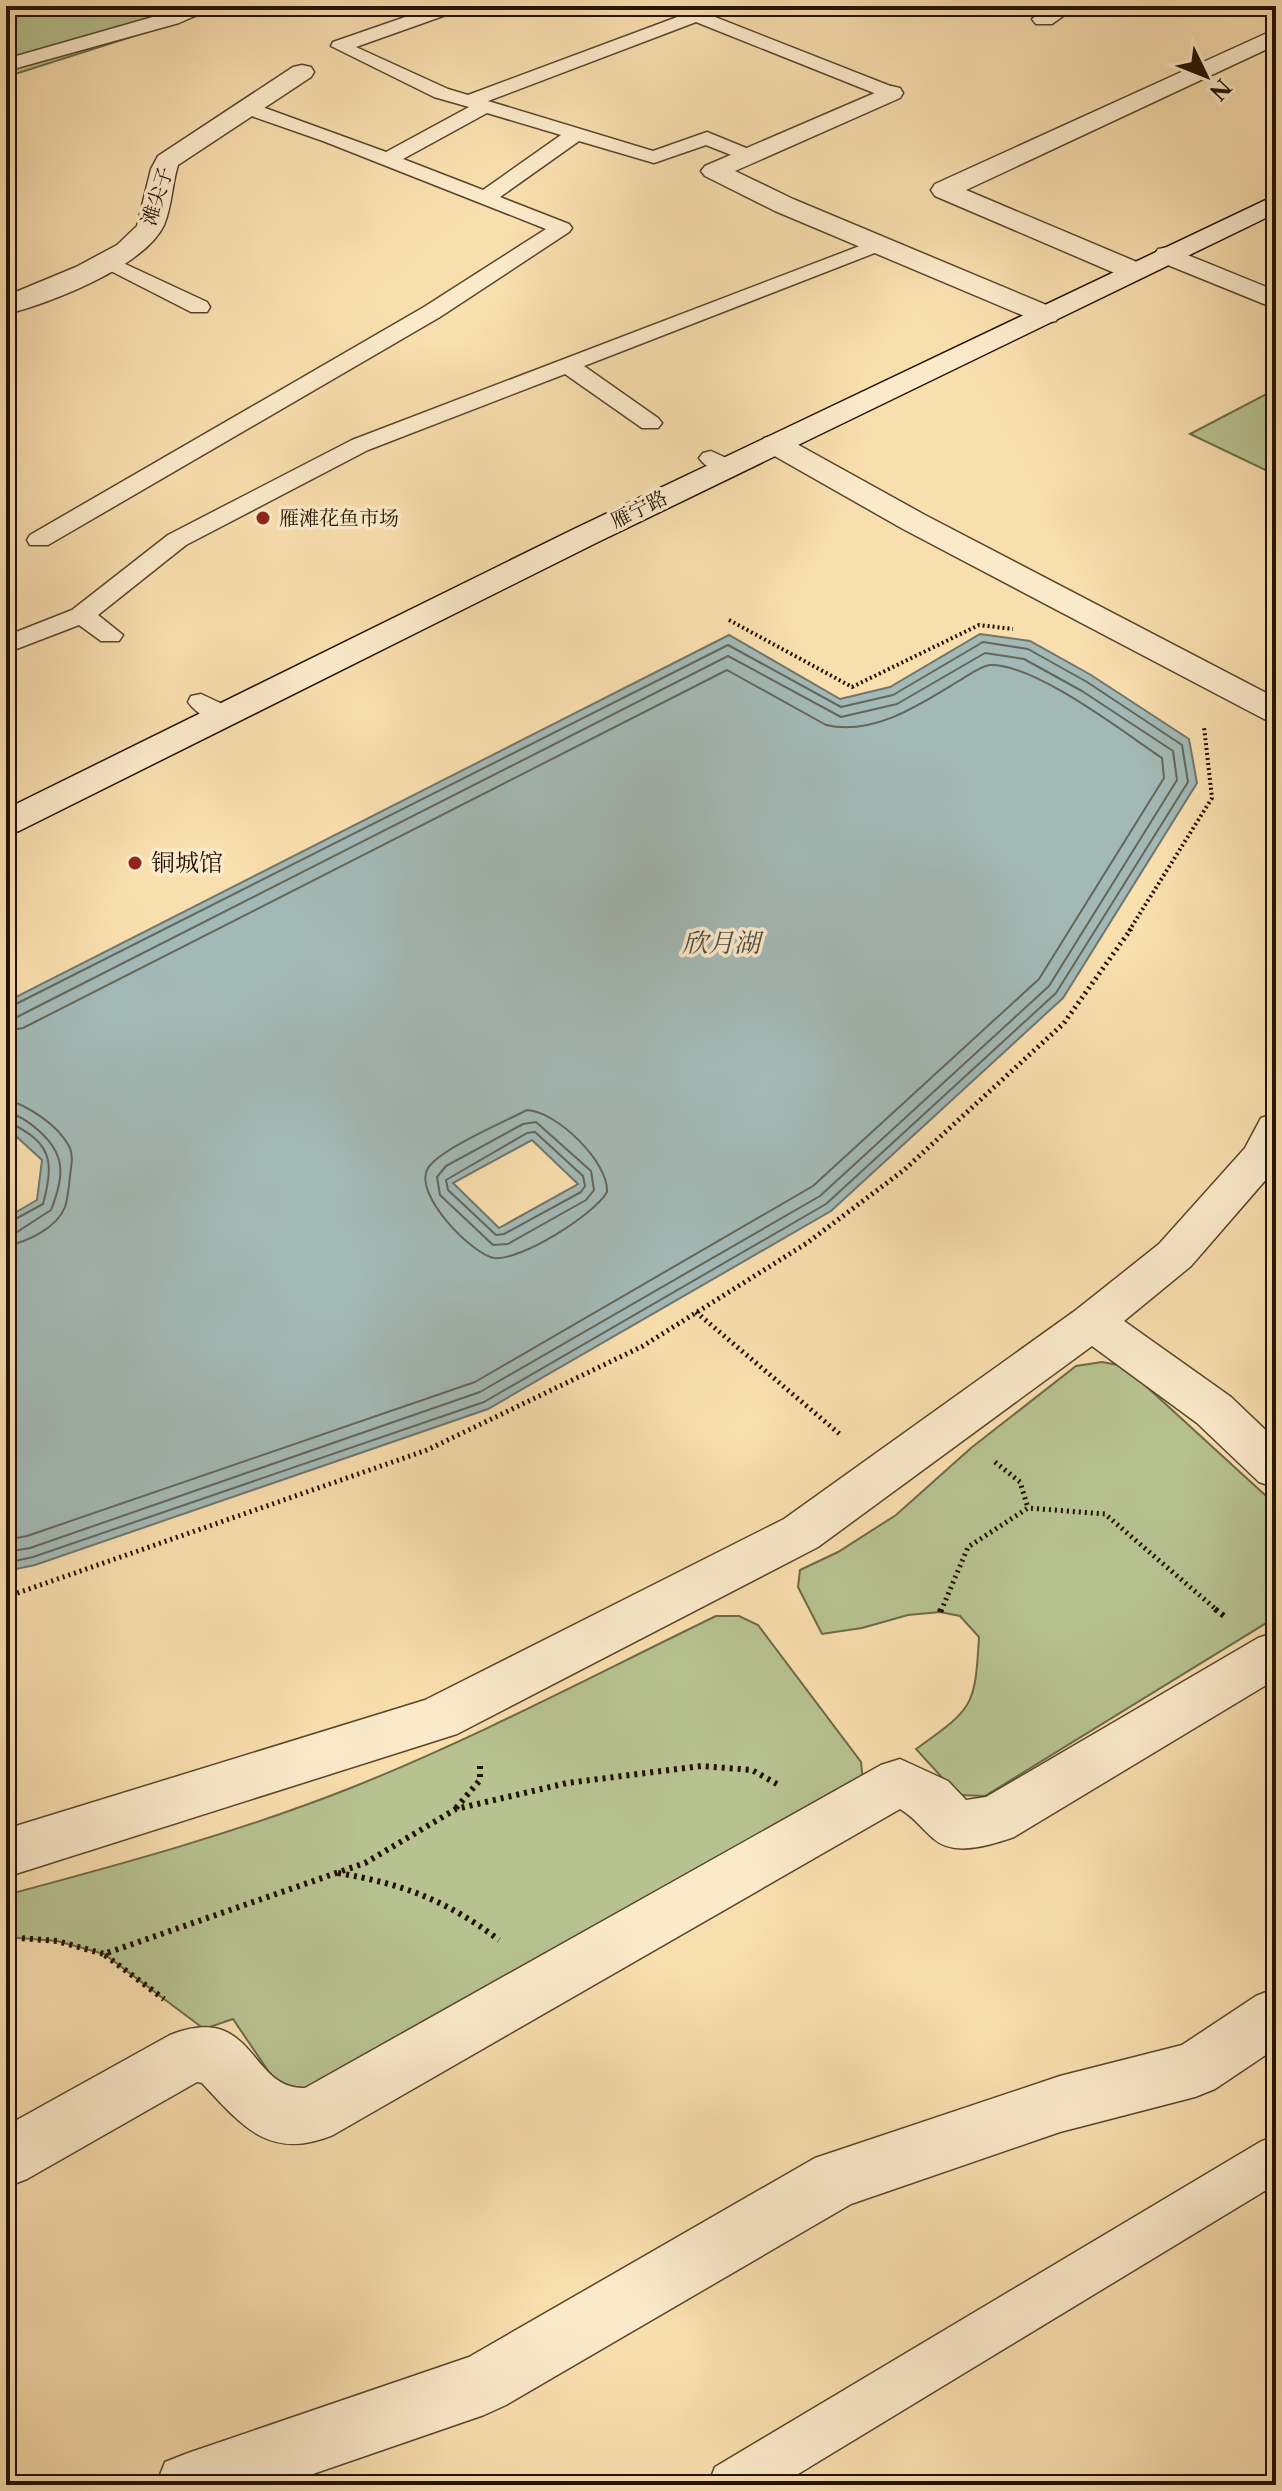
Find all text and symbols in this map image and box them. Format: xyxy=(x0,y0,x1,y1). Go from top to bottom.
north arrow xyxy=(1166,36,1246,116)
text: N xyxy=(1204,73,1237,105)
street label: 滩尖子 xyxy=(136,164,178,228)
street label: 雁宁路 xyxy=(607,485,671,533)
place label: 雁滩花鱼市场 xyxy=(279,506,399,530)
marker: 雁滩花鱼市场 xyxy=(254,509,272,527)
place label: 铜城馆 xyxy=(151,848,223,877)
marker: 铜城馆 xyxy=(126,854,144,872)
water label: 欣月湖 xyxy=(682,927,764,959)

